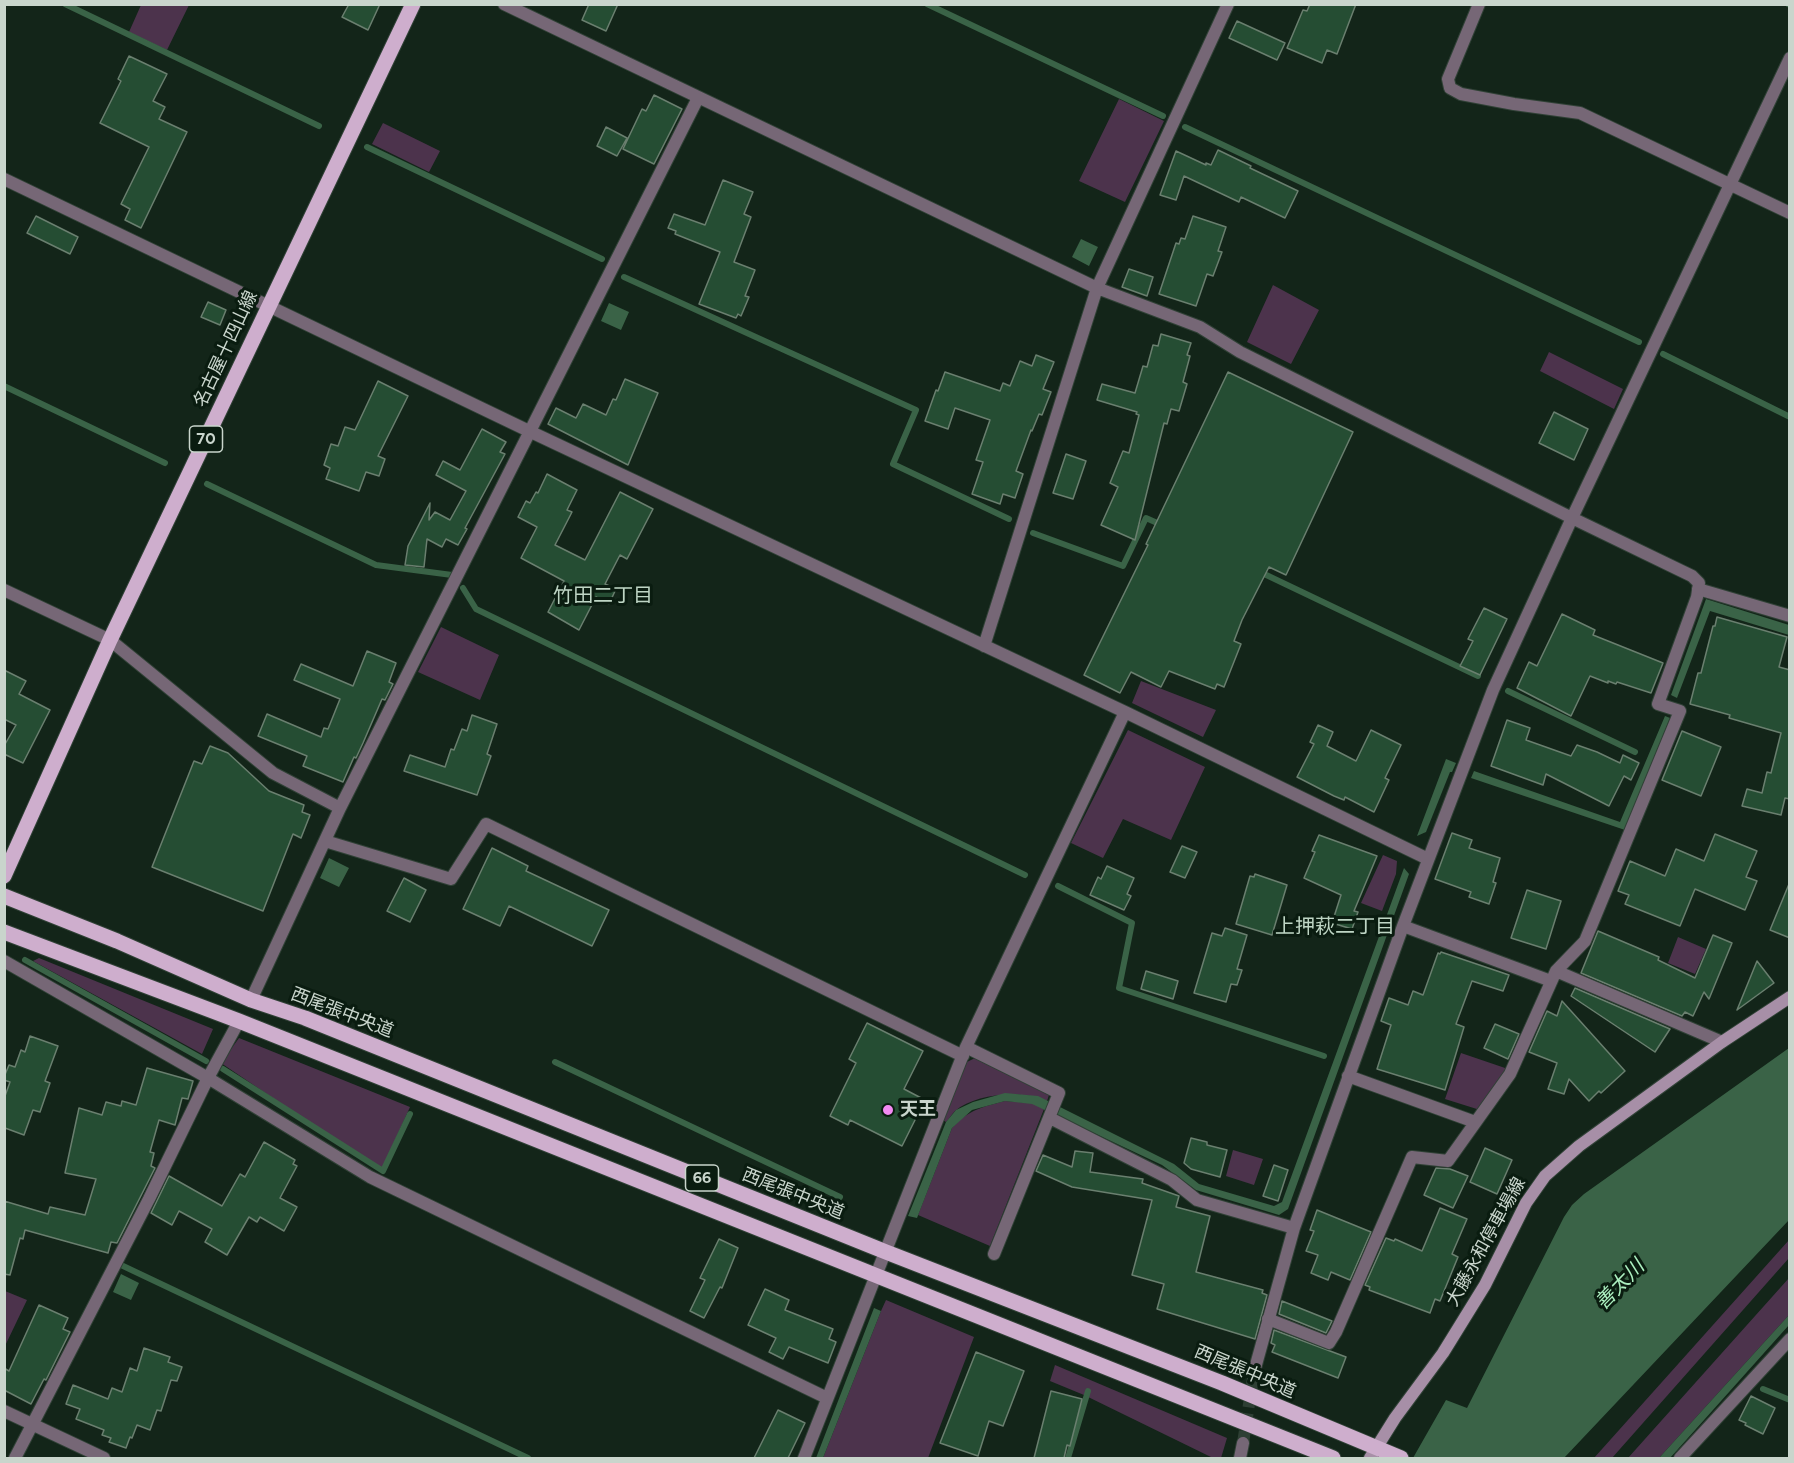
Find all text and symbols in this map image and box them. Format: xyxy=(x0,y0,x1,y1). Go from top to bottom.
street label: 名古屋十四山線 xyxy=(190,287,262,411)
road number: 70 xyxy=(190,426,222,452)
district label: 竹田二丁目 xyxy=(553,584,653,608)
district label: 上押萩二丁目 xyxy=(1275,915,1395,939)
street label: 西尾張中央道 xyxy=(288,984,396,1042)
place label: 天王 xyxy=(900,1099,936,1121)
marker: 天王 xyxy=(881,1103,895,1117)
street label: 西尾張中央道 xyxy=(739,1164,847,1224)
road number: 66 xyxy=(686,1165,718,1191)
street label: 大藤永和停車場線 xyxy=(1442,1174,1530,1310)
water label: 善太川 xyxy=(1591,1255,1649,1315)
street label: 西尾張中央道 xyxy=(1191,1341,1299,1403)

